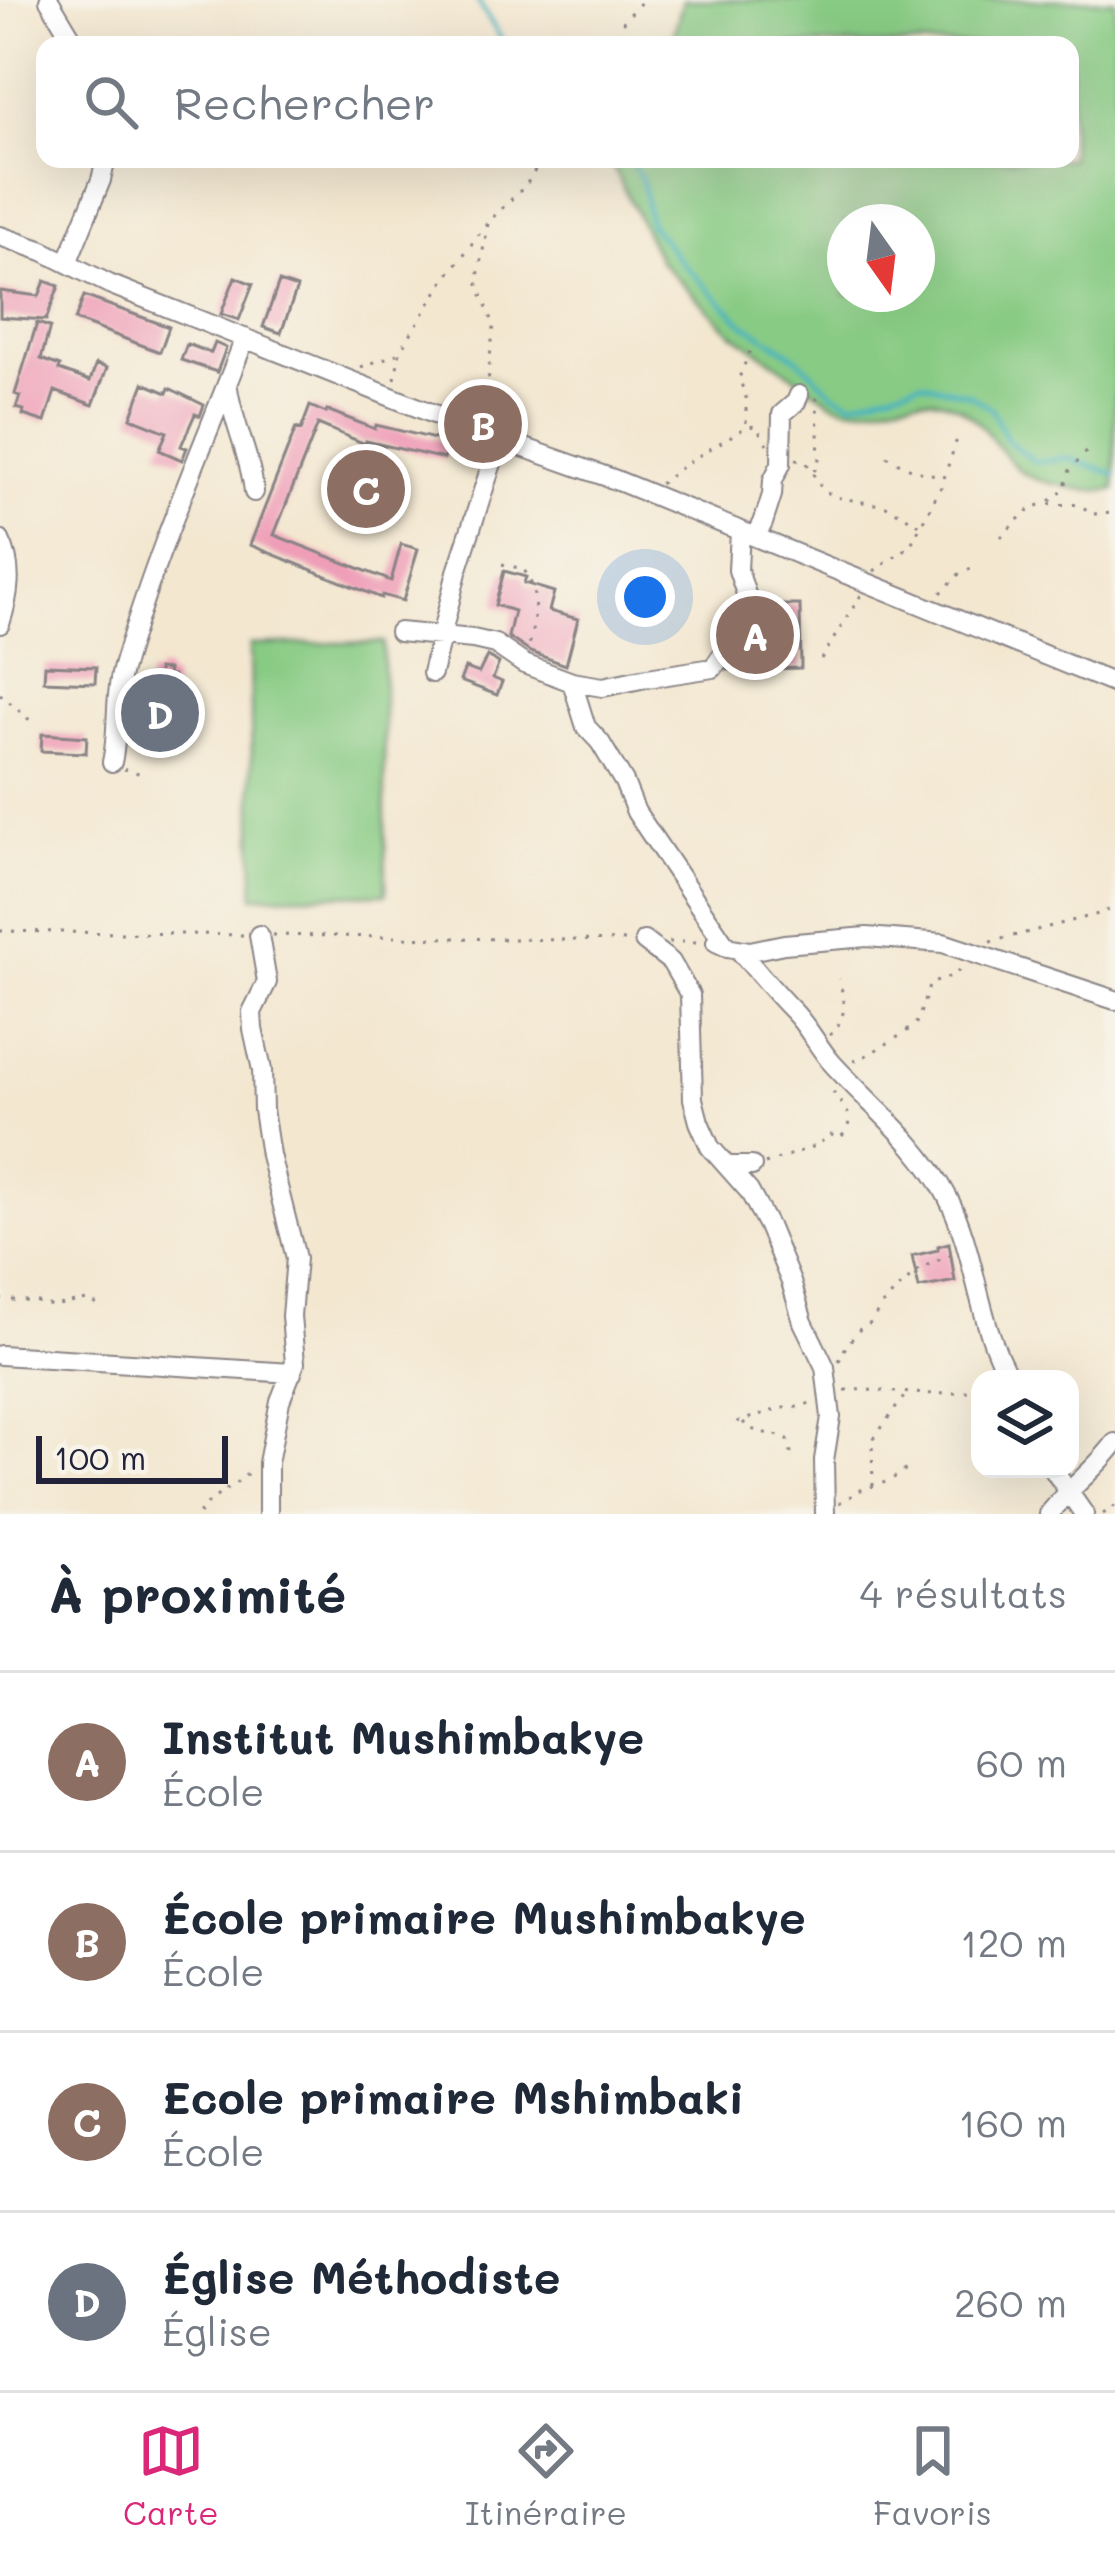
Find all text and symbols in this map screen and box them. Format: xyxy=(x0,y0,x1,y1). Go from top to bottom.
search box xyxy=(36,36,1079,168)
icon: search xyxy=(78,69,144,135)
text: Rechercher xyxy=(174,73,435,131)
north arrow xyxy=(827,204,935,312)
pin: B xyxy=(444,379,522,469)
pin: C xyxy=(327,444,405,534)
your location xyxy=(615,567,675,627)
pin: A xyxy=(716,590,794,680)
pin: D xyxy=(121,668,199,758)
map controls xyxy=(971,1370,1079,1478)
button: layers xyxy=(971,1370,1079,1478)
scale bar xyxy=(36,1430,228,1483)
text: 100 m xyxy=(54,1435,146,1478)
text: À proximité xyxy=(48,1559,346,1626)
text: 4 résultats xyxy=(859,1567,1067,1618)
text: Institut Mushimbakye xyxy=(162,1707,644,1765)
text: A xyxy=(73,1736,101,1787)
text: 60 m xyxy=(976,1736,1067,1787)
text: École xyxy=(162,1765,264,1816)
text: École primaire Mushimbakye xyxy=(162,1887,806,1945)
text: B xyxy=(74,1916,100,1967)
text: 120 m xyxy=(960,1916,1067,1967)
text: École xyxy=(162,1945,264,1996)
text: Ecole primaire Mshimbaki xyxy=(162,2067,744,2125)
text: C xyxy=(73,2096,101,2147)
text: 160 m xyxy=(958,2096,1067,2147)
text: École xyxy=(162,2125,264,2176)
text: Église Méthodiste xyxy=(162,2247,561,2305)
text: D xyxy=(73,2276,101,2327)
text: 260 m xyxy=(954,2276,1067,2327)
text: Église xyxy=(162,2305,272,2356)
tab: Carte xyxy=(123,2418,219,2533)
tab: Itinéraire xyxy=(465,2418,627,2533)
tab: Favoris xyxy=(873,2418,992,2533)

